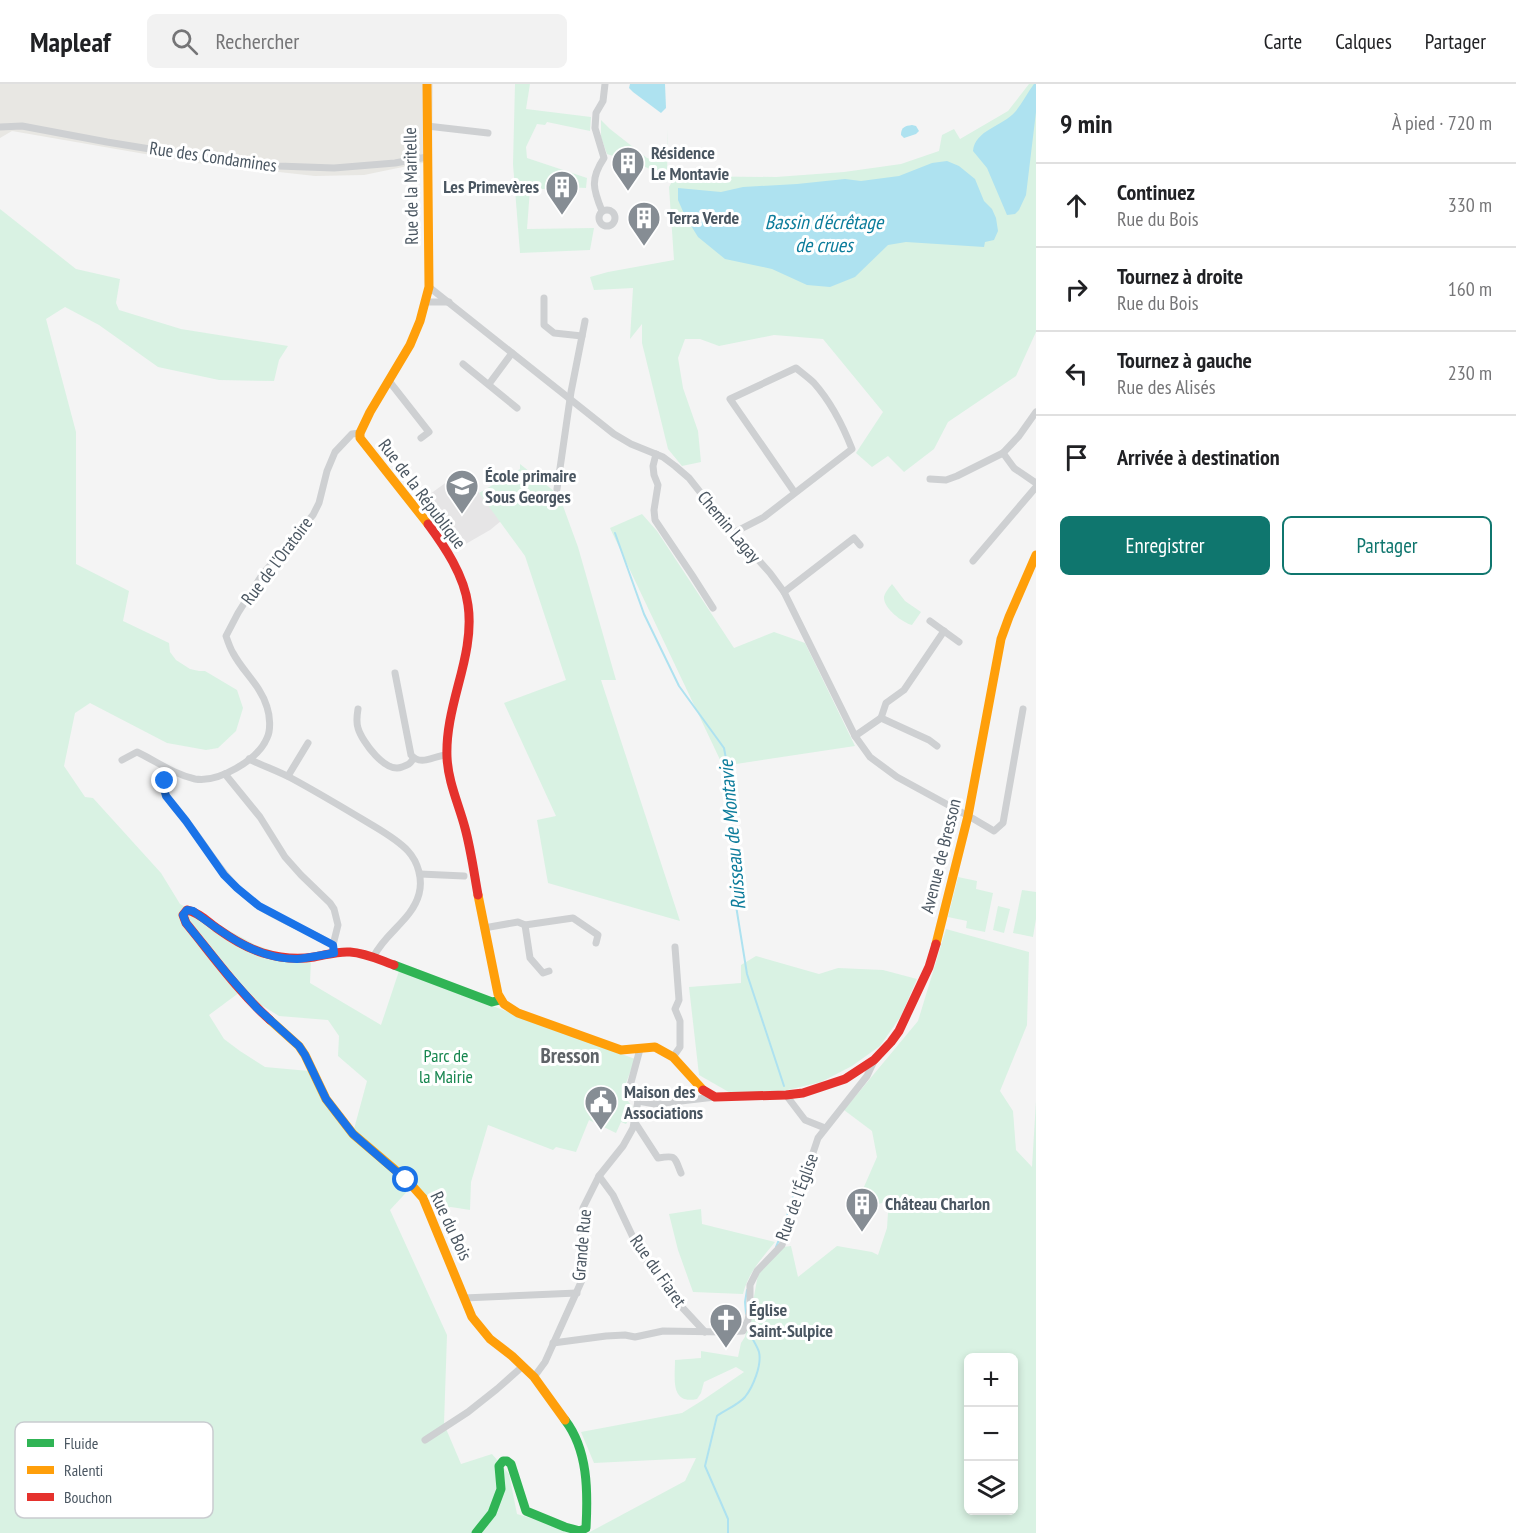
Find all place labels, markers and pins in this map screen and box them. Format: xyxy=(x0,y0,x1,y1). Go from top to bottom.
place label: Résidence Le Montavie xyxy=(651,141,730,185)
building icon: Résidence Le Montavie xyxy=(610,145,646,192)
building icon: Les Primevères xyxy=(544,169,580,216)
place label: Les Primevères xyxy=(443,175,539,198)
building icon: Terra Verde xyxy=(626,200,662,247)
place label: Terra Verde xyxy=(667,206,739,229)
place label: École primaire Sous Georges xyxy=(485,464,577,508)
school or university icon: École primaire Sous Georges xyxy=(444,468,480,515)
place label: Maison des Associations xyxy=(623,1080,703,1124)
public building icon: Maison des Associations xyxy=(583,1084,619,1131)
building icon: Château Charlon xyxy=(844,1186,880,1233)
place label: Château Charlon xyxy=(885,1192,990,1215)
place label: Église Saint-Sulpice xyxy=(749,1298,833,1342)
church icon: Église Saint-Sulpice xyxy=(708,1302,744,1349)

